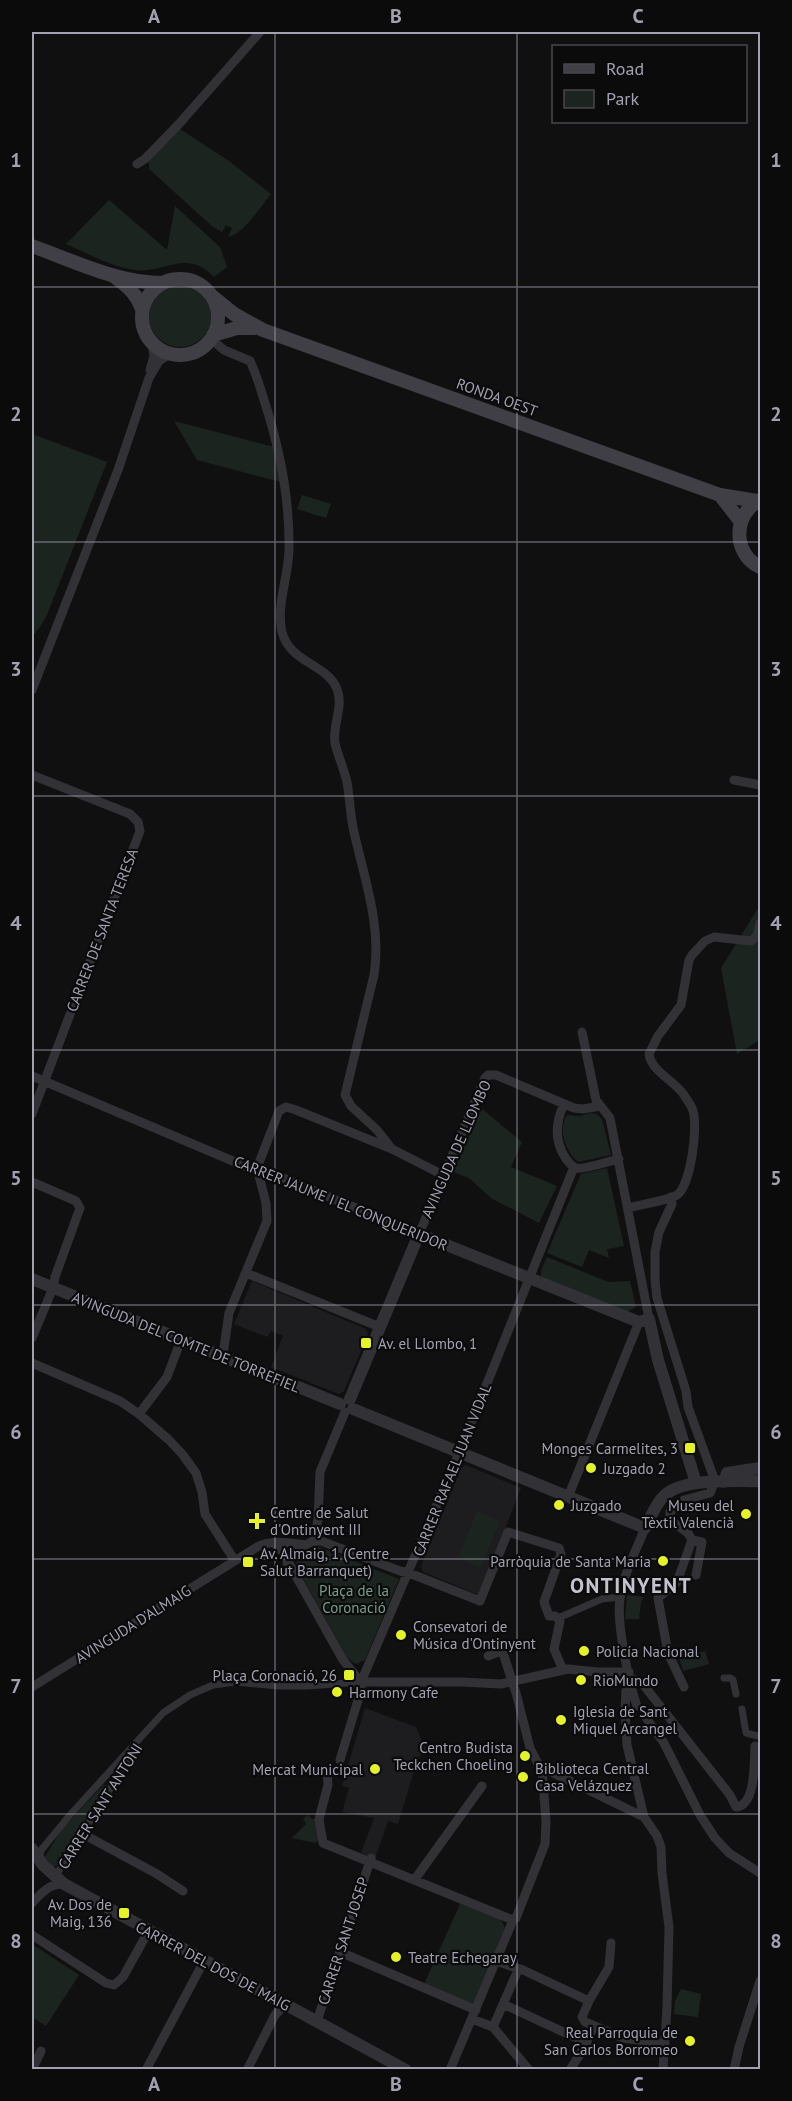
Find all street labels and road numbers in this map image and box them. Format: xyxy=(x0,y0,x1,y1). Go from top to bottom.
street label: RONDA OEST xyxy=(454,374,541,421)
street label: CARRER DE SANTA TERESA xyxy=(62,845,142,1014)
street label: AVINGUDA DE LLOMBO xyxy=(417,1077,495,1221)
street label: CARRER JAUME I EL CONQUERIDOR xyxy=(231,1151,451,1255)
street label: AVINGUDA DEL COMTE DE TORREFIEL xyxy=(69,1287,303,1397)
street label: CARRER RAFAEL JUAN VIDAL xyxy=(409,1381,495,1559)
street label: AVINGUDA D'ALMAIG xyxy=(72,1581,194,1667)
street label: CARRER SANT ANTONI xyxy=(54,1739,146,1873)
street label: CARRER SANT JOSEP xyxy=(313,1875,373,2007)
street label: CARRER DEL DOS DE MAIG xyxy=(132,1917,294,2015)

